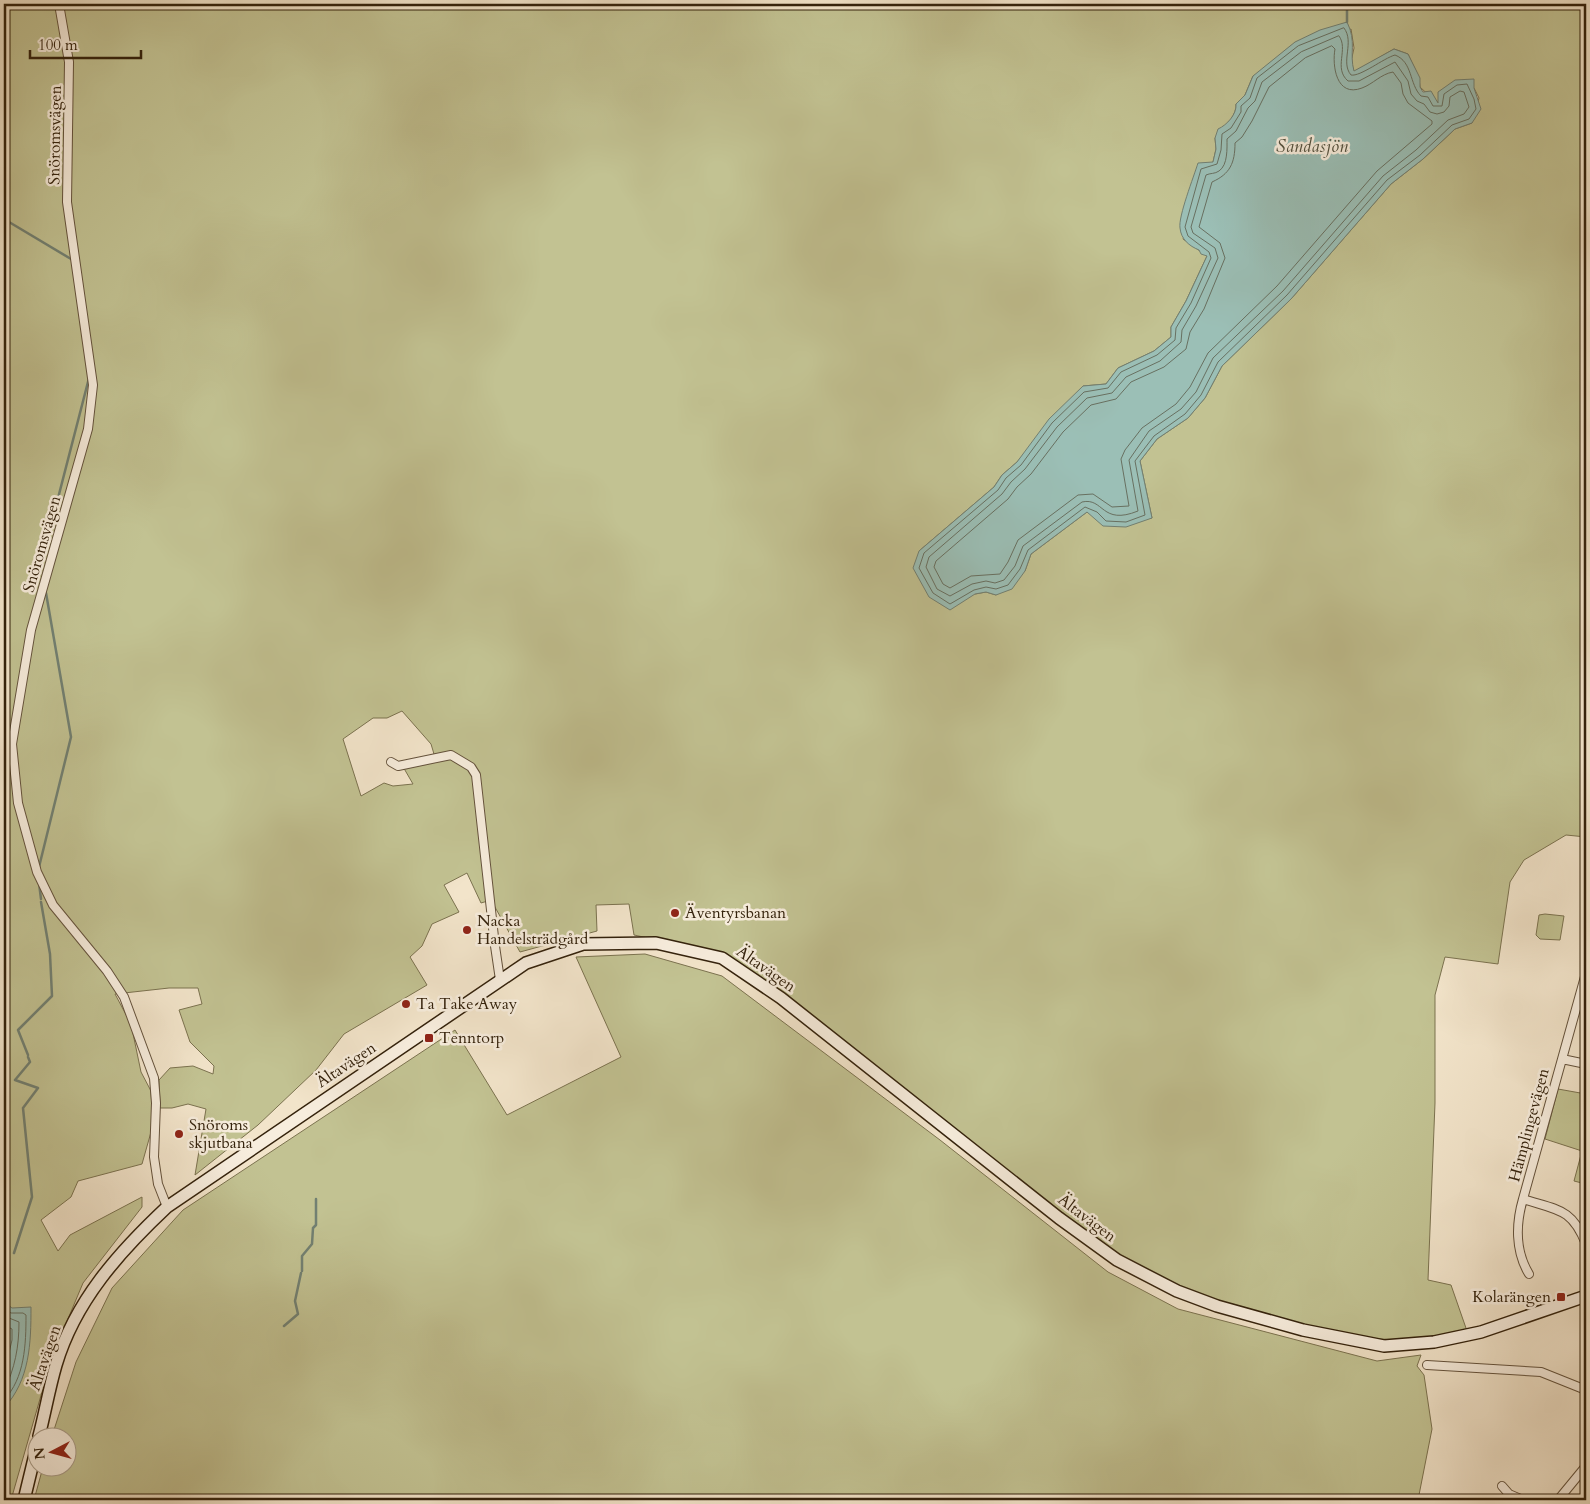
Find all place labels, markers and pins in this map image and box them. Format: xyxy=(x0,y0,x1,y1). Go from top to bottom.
place label: Äventyrsbanan xyxy=(685,902,786,924)
marker: Äventyrsbanan xyxy=(669,907,681,919)
place label: Nacka Handelsträdgård xyxy=(477,910,589,950)
marker: Nacka Handelsträdgård xyxy=(461,924,473,936)
place label: Ta Take Away xyxy=(416,993,518,1015)
marker: Ta Take Away xyxy=(400,998,412,1010)
place label: Tenntorp xyxy=(439,1027,504,1049)
marker: Tenntorp xyxy=(423,1032,435,1044)
place label: Snöroms skjutbana xyxy=(189,1114,253,1154)
marker: Snöroms skjutbana xyxy=(173,1128,185,1140)
place label: Kolarängen xyxy=(1472,1286,1551,1308)
marker: Kolarängen xyxy=(1555,1291,1567,1303)

